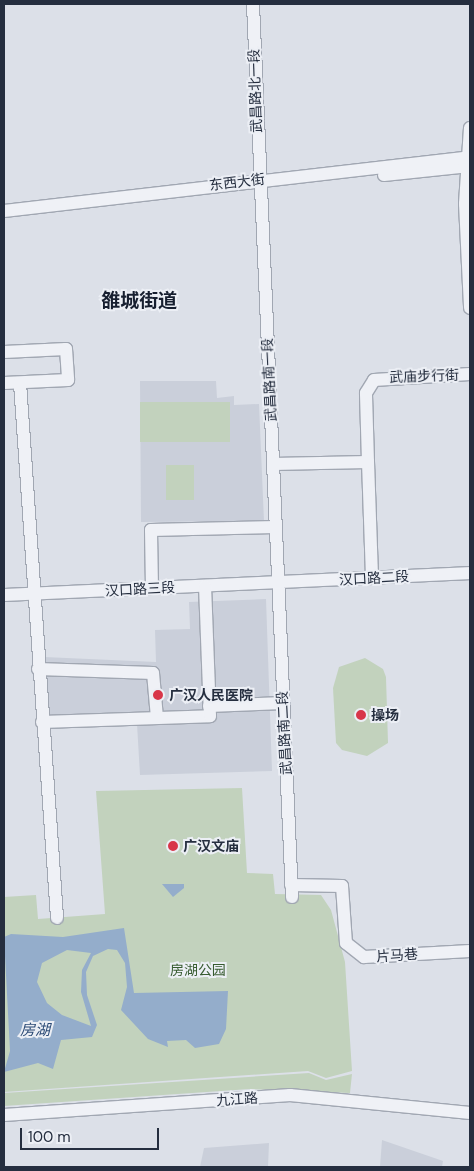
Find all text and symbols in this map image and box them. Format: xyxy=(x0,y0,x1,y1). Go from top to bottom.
street label: 武昌路北一段 xyxy=(245,49,265,133)
street label: 东西大街 xyxy=(208,170,266,194)
district label: 雒城街道 xyxy=(101,290,177,312)
street label: 武昌路南一段 xyxy=(258,338,280,422)
street label: 武庙步行街 xyxy=(389,366,459,386)
street label: 汉口路二段 xyxy=(339,568,409,588)
street label: 汉口路三段 xyxy=(105,579,175,599)
place label: 广汉人民医院 xyxy=(169,687,253,703)
marker: 广汉人民医院 xyxy=(151,688,165,702)
street label: 武昌路南二段 xyxy=(273,691,295,775)
place label: 操场 xyxy=(371,707,399,723)
marker: 操场 xyxy=(355,709,367,721)
place label: 广汉文庙 xyxy=(183,838,239,854)
marker: 广汉文庙 xyxy=(167,840,179,852)
street label: 片马巷 xyxy=(375,945,419,965)
park label: 房湖公园 xyxy=(170,962,226,978)
water label: 房湖 xyxy=(20,1022,50,1040)
street label: 九江路 xyxy=(215,1089,259,1109)
scale bar xyxy=(22,1118,161,1150)
text: 100 m xyxy=(28,1127,71,1147)

